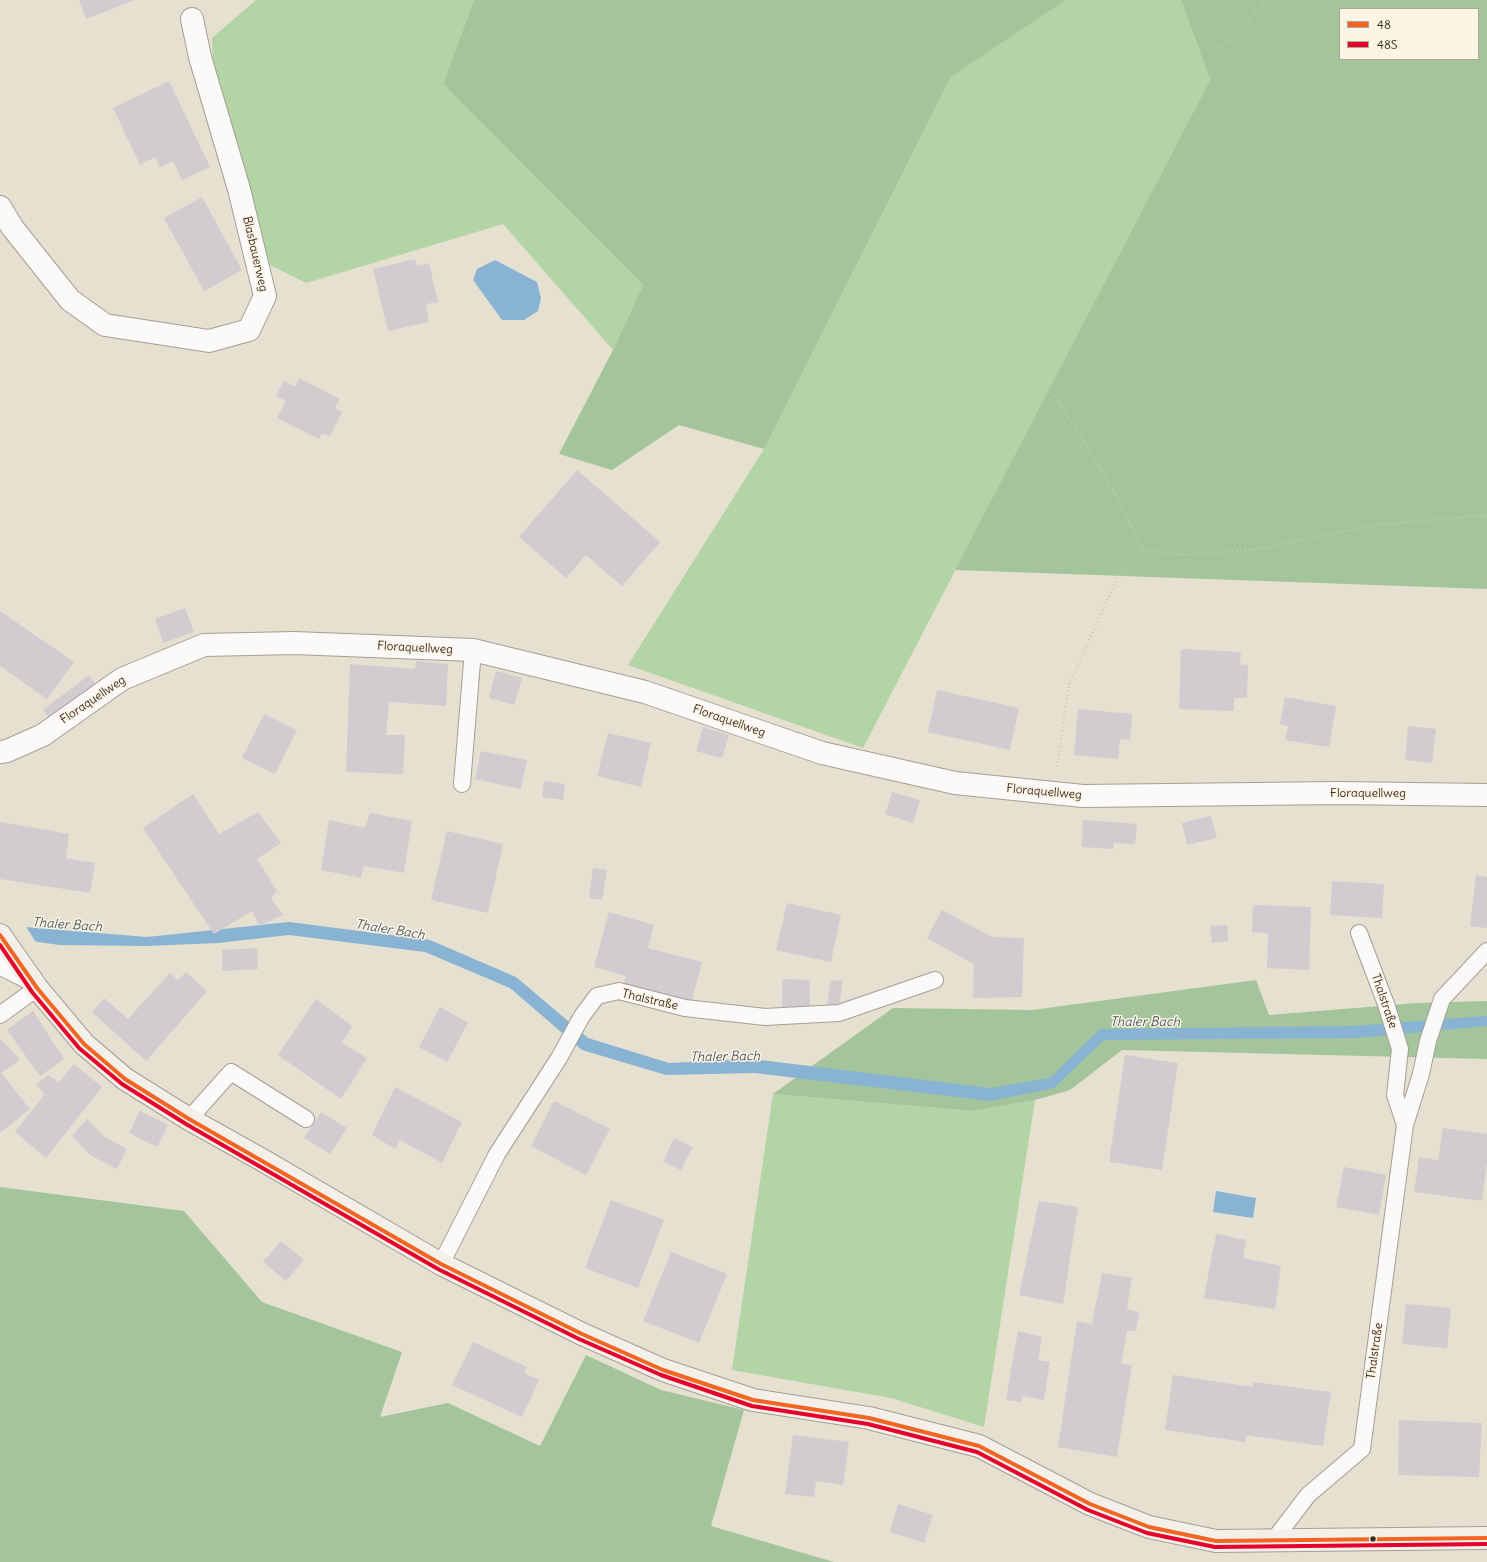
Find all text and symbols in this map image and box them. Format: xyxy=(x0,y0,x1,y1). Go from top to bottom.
legend xyxy=(1339,8,1479,60)
text: 48 xyxy=(1377,17,1391,32)
text: 48S xyxy=(1377,37,1398,52)
street label: Blasbauerweg xyxy=(239,215,271,293)
street label: Floraquellweg xyxy=(377,639,453,657)
street label: Floraquellweg xyxy=(58,673,128,727)
street label: Floraquellweg xyxy=(691,702,767,740)
street label: Floraquellweg xyxy=(1006,782,1082,802)
street label: Floraquellweg xyxy=(1330,787,1406,801)
water label: Thaler Bach xyxy=(32,915,102,935)
water label: Thaler Bach xyxy=(354,917,426,943)
street label: Thalstraße xyxy=(1368,972,1400,1030)
street label: Thalstraße xyxy=(621,987,679,1013)
water label: Thaler Bach xyxy=(1110,1014,1180,1030)
water label: Thaler Bach xyxy=(690,1049,760,1065)
street label: Thalstraße xyxy=(1364,1322,1386,1380)
unlabelled marker xyxy=(1368,1534,1378,1544)

